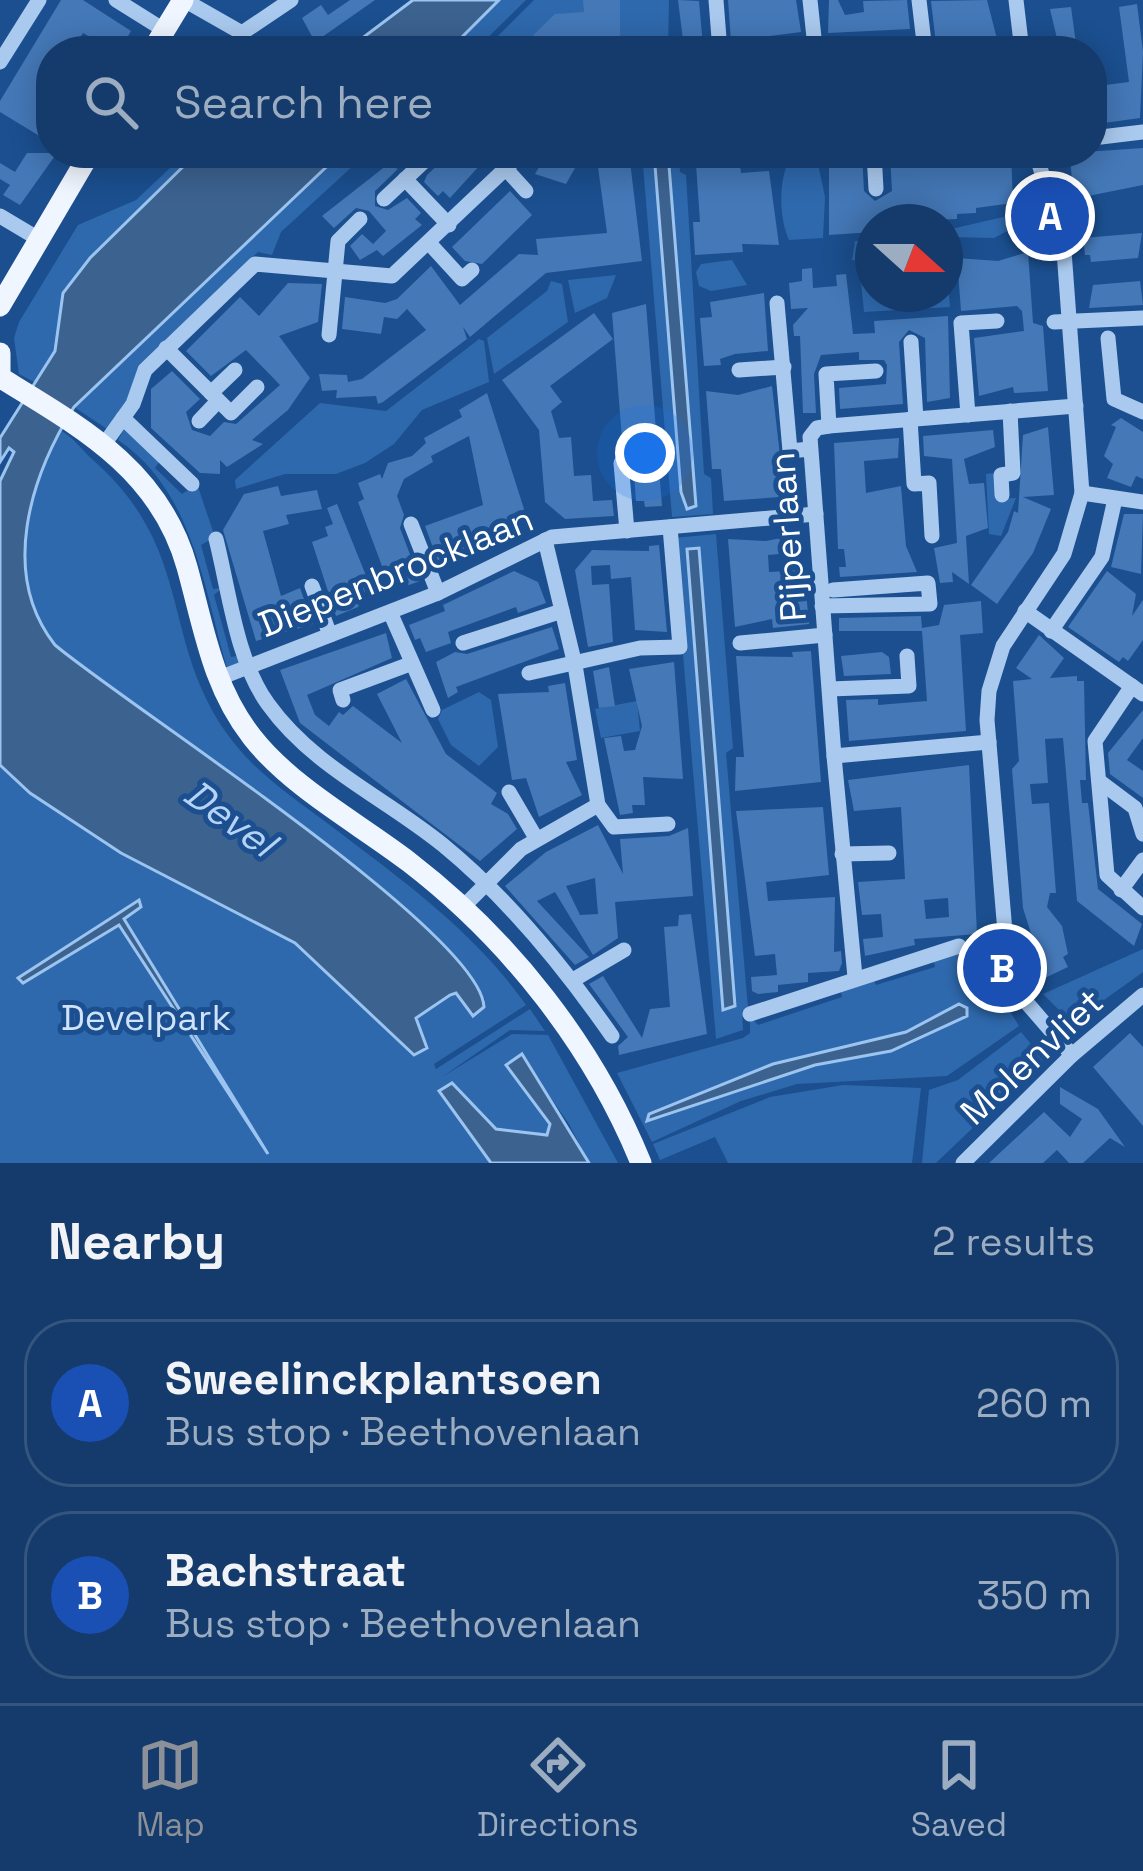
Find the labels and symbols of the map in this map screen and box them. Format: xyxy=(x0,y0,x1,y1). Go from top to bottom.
pin: A xyxy=(1011,171,1089,261)
north arrow xyxy=(855,204,963,312)
your location xyxy=(615,423,675,483)
street label: Pijperlaan xyxy=(759,451,817,623)
street label: Diepenbrocklaan xyxy=(252,496,540,648)
water label: Devel xyxy=(175,768,289,870)
pin: B xyxy=(963,923,1041,1013)
street label: Molenvliet xyxy=(951,979,1113,1135)
park label: Develpark xyxy=(61,995,231,1041)

